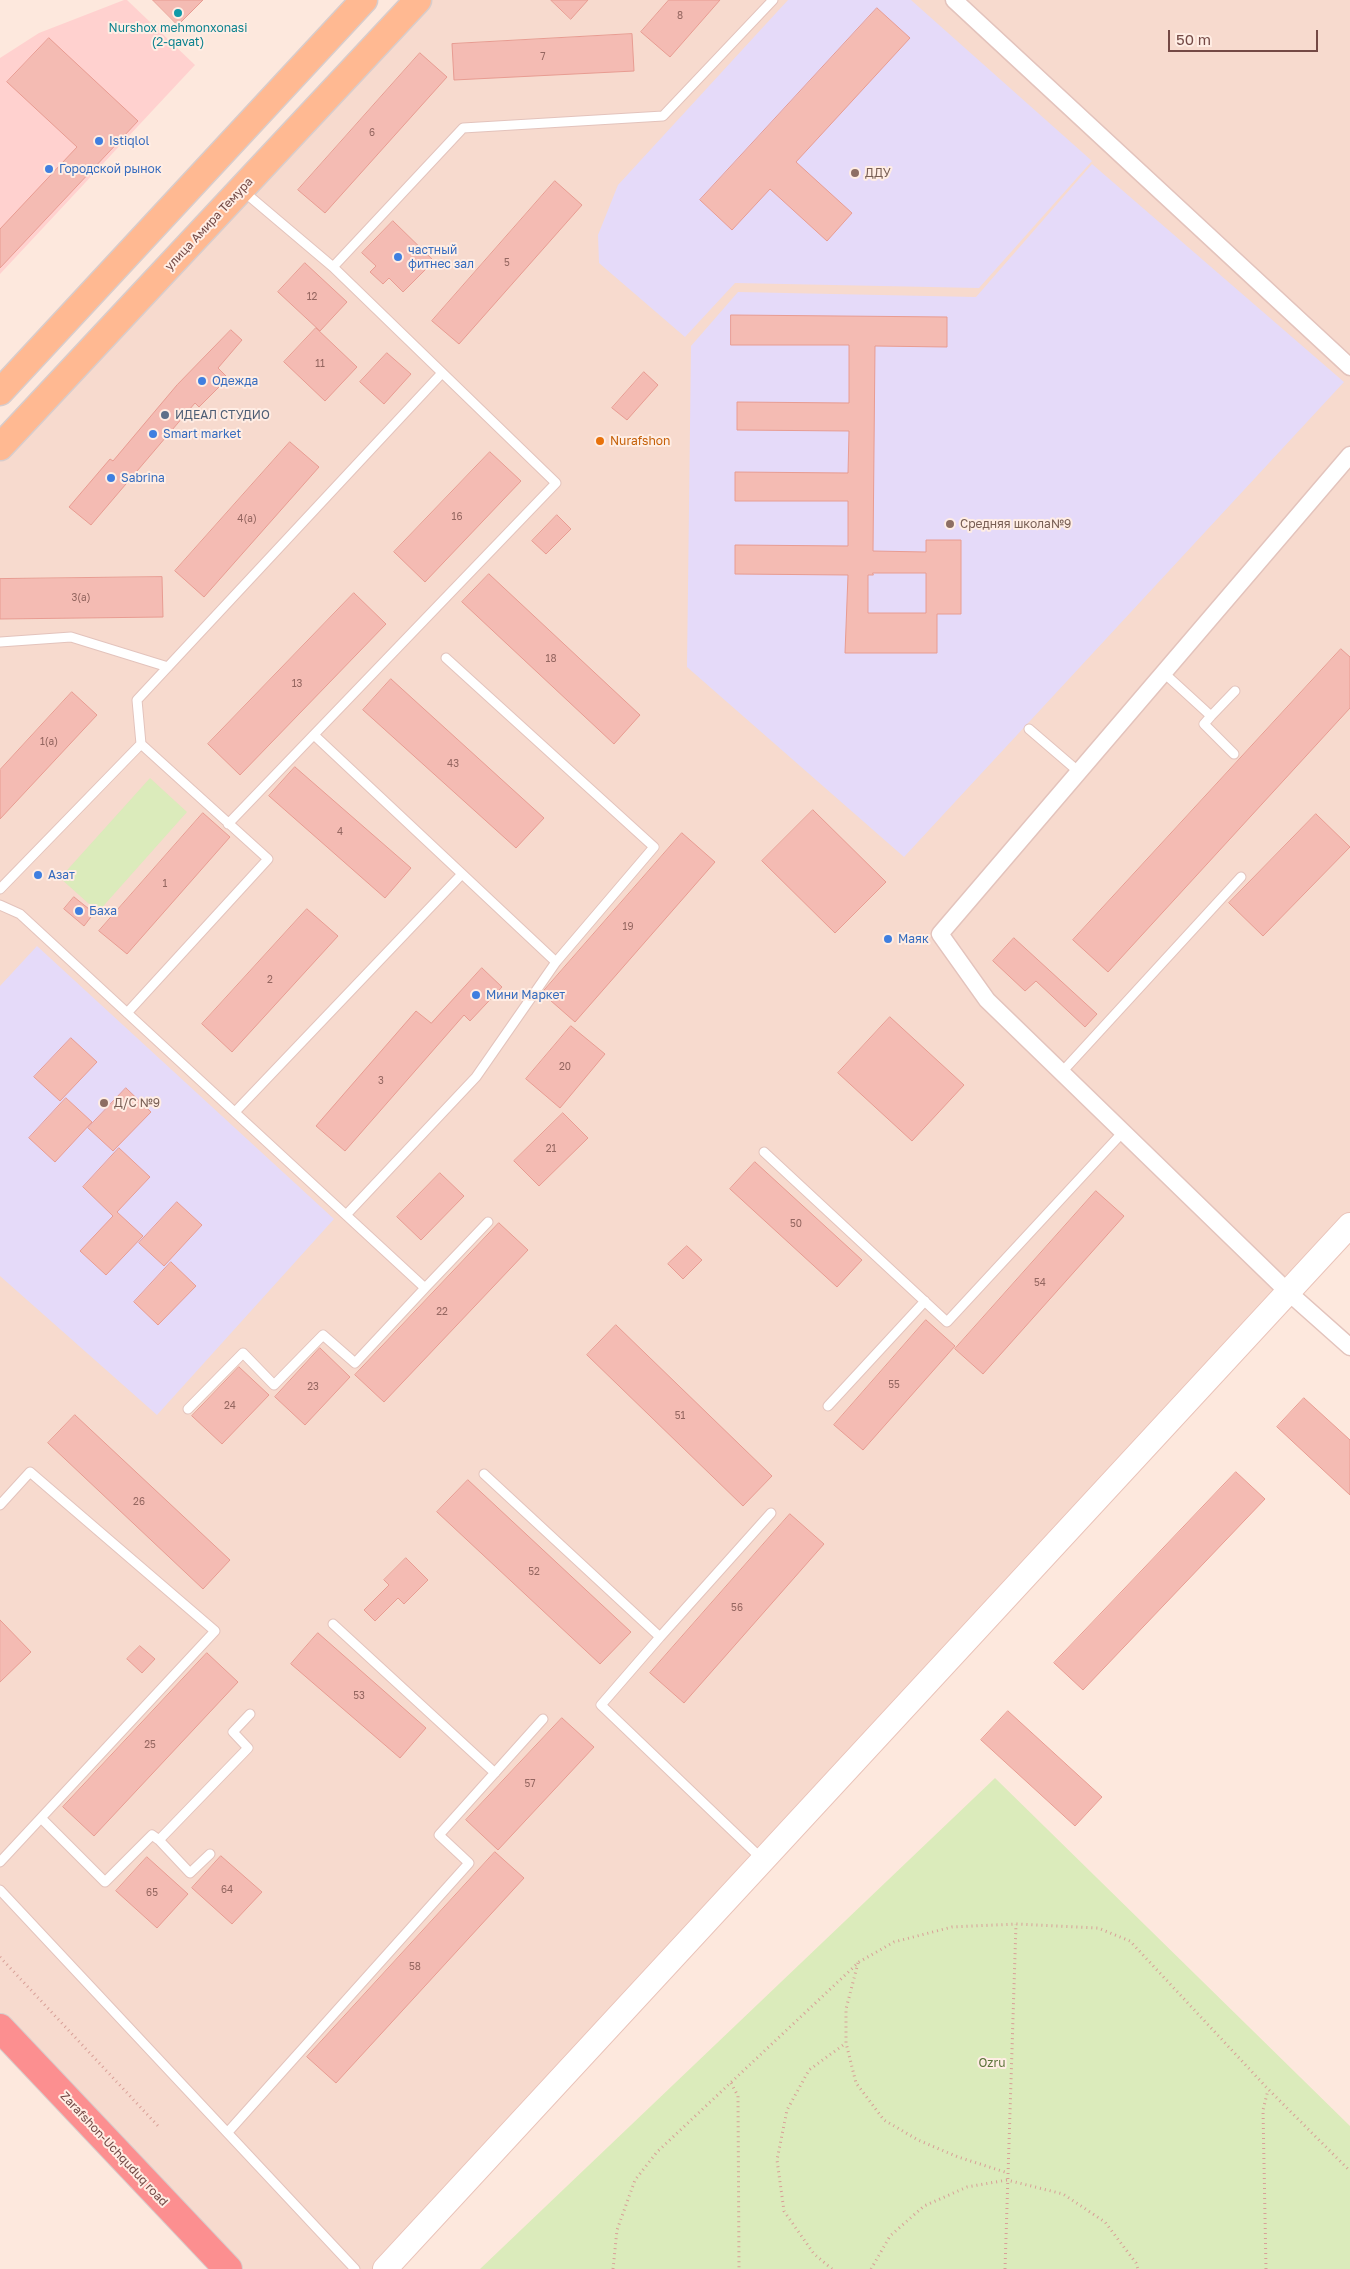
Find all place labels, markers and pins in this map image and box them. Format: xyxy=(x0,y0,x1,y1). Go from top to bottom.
marker: Nurshox mehmonxonasi (2-qavat) xyxy=(172,7,184,19)
place label: Nurshox mehmonxonasi (2-qavat) xyxy=(109,21,247,49)
place label: Istiqlol xyxy=(109,134,149,148)
marker: Istiqlol xyxy=(93,135,105,147)
place label: Городской рынок xyxy=(59,162,162,176)
marker: Городской рынок xyxy=(43,163,55,175)
place label: ДДУ xyxy=(865,166,891,180)
marker: ДДУ xyxy=(849,167,861,179)
place label: частный фитнес зал xyxy=(408,243,474,271)
marker: частный фитнес зал xyxy=(392,251,404,263)
place label: Одежда xyxy=(212,374,258,388)
marker: Одежда xyxy=(196,375,208,387)
place label: ИДЕАЛ СТУДИО xyxy=(175,408,270,422)
marker: ИДЕАЛ СТУДИО xyxy=(159,409,171,421)
place label: Smart market xyxy=(163,427,241,441)
marker: Smart market xyxy=(147,428,159,440)
place label: Nurafshon xyxy=(610,434,670,448)
marker: Nurafshon xyxy=(594,435,606,447)
place label: Sabrina xyxy=(121,471,165,485)
marker: Sabrina xyxy=(105,472,117,484)
place label: Средняя школа№9 xyxy=(960,517,1071,531)
marker: Средняя школа№9 xyxy=(944,518,956,530)
place label: Азат xyxy=(48,868,75,882)
marker: Азат xyxy=(32,869,44,881)
place label: Баха xyxy=(89,904,117,918)
marker: Баха xyxy=(73,905,85,917)
place label: Маяк xyxy=(898,932,929,946)
marker: Маяк xyxy=(882,933,894,945)
place label: Мини Маркет xyxy=(486,988,565,1002)
marker: Мини Маркет xyxy=(470,989,482,1001)
place label: Д/С №9 xyxy=(114,1096,160,1110)
marker: Д/С №9 xyxy=(98,1097,110,1109)

